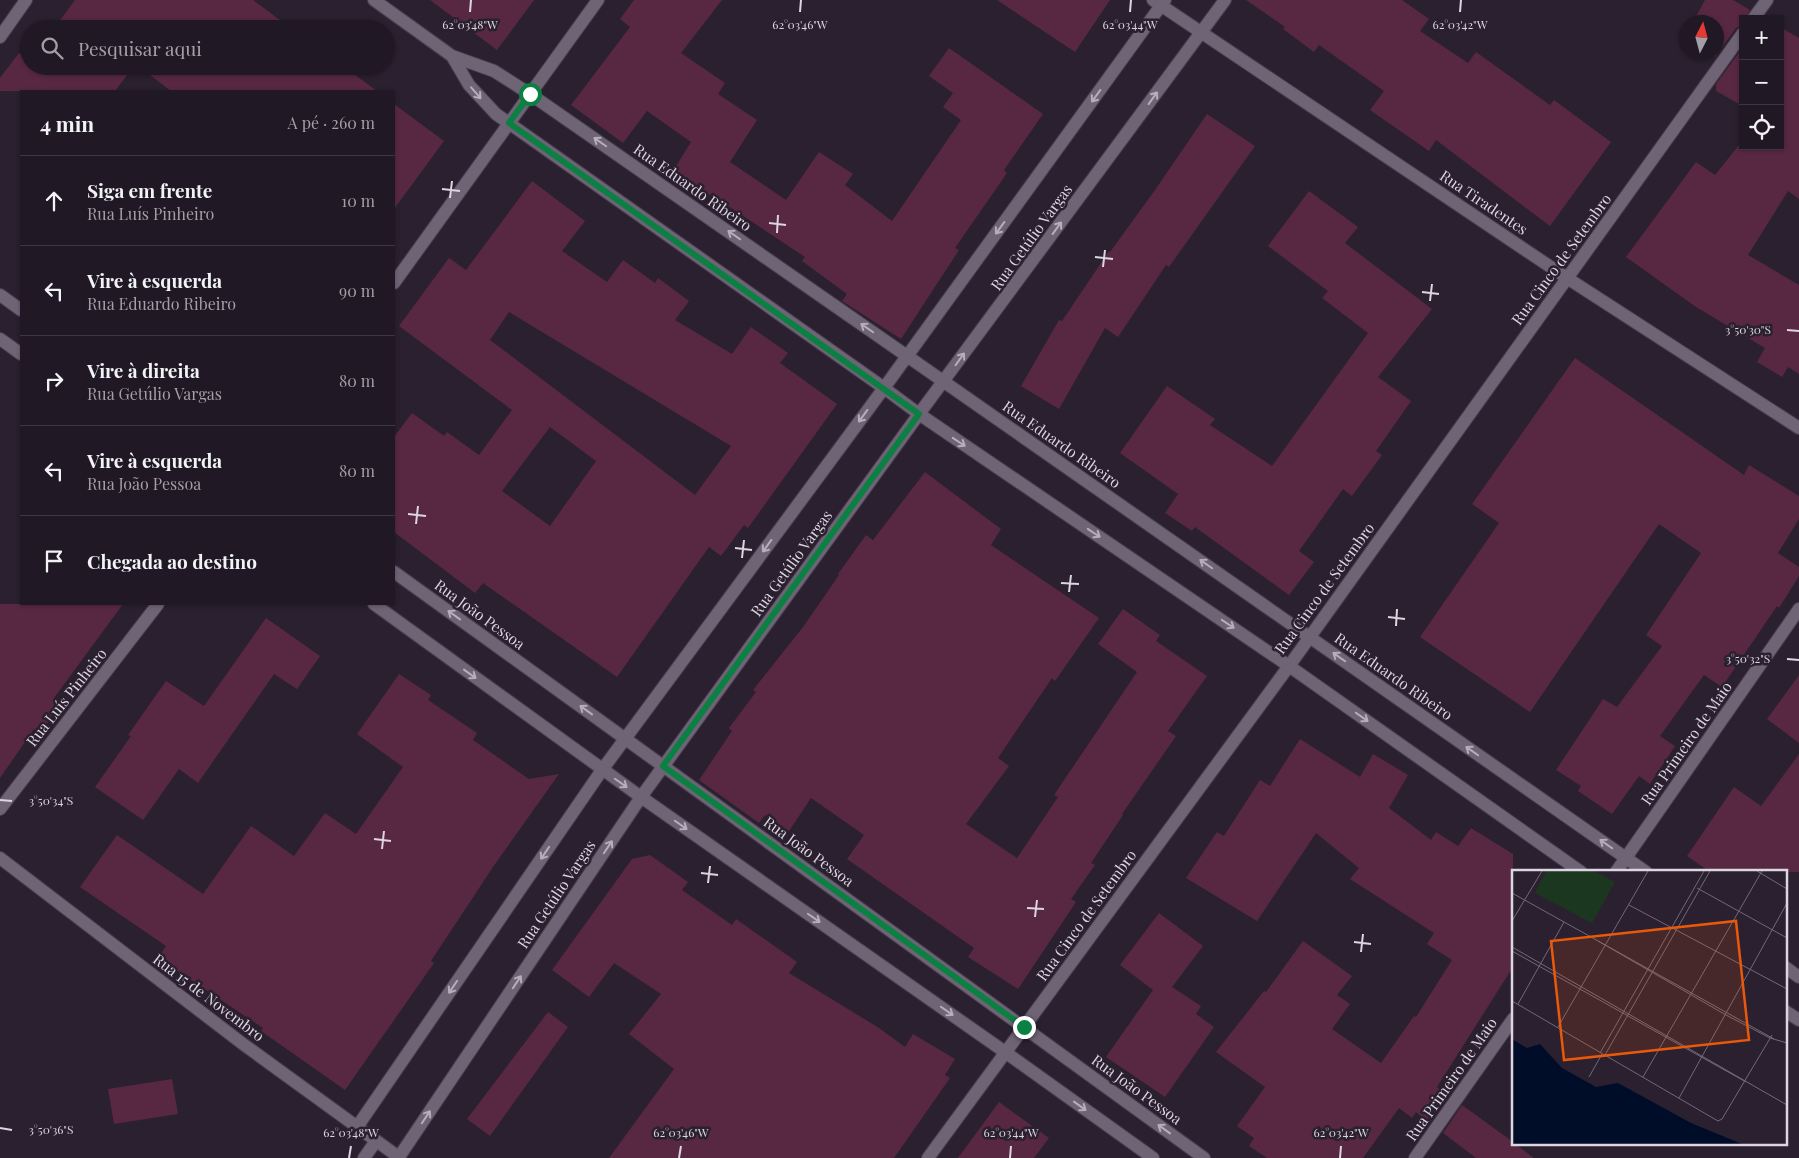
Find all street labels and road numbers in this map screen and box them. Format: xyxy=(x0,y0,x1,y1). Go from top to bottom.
street label: Rua Eduardo Ribeiro xyxy=(630,139,756,235)
street label: Rua Tiradentes xyxy=(1436,165,1532,239)
street label: Rua Getúlio Vargas xyxy=(986,180,1076,294)
street label: Rua Cinco de Setembro xyxy=(1507,189,1615,329)
street label: Rua Eduardo Ribeiro xyxy=(999,396,1125,492)
street label: Rua Getúlio Vargas xyxy=(746,506,836,620)
street label: Rua Cinco de Setembro xyxy=(1270,518,1378,658)
street label: Rua João Pessoa xyxy=(431,574,530,654)
street label: Rua Eduardo Ribeiro xyxy=(1331,628,1457,724)
street label: Rua Luís Pinheiro xyxy=(21,644,111,750)
street label: Rua Primeiro de Maio xyxy=(1636,677,1736,809)
street label: Rua João Pessoa xyxy=(760,811,859,891)
street label: Rua Getúlio Vargas xyxy=(512,836,600,952)
street label: Rua Cinco de Setembro xyxy=(1032,845,1140,985)
street label: Rua 15 de Novembro xyxy=(149,949,269,1045)
street label: Rua Primeiro de Maio xyxy=(1401,1013,1501,1145)
street label: Rua João Pessoa xyxy=(1088,1049,1187,1129)

